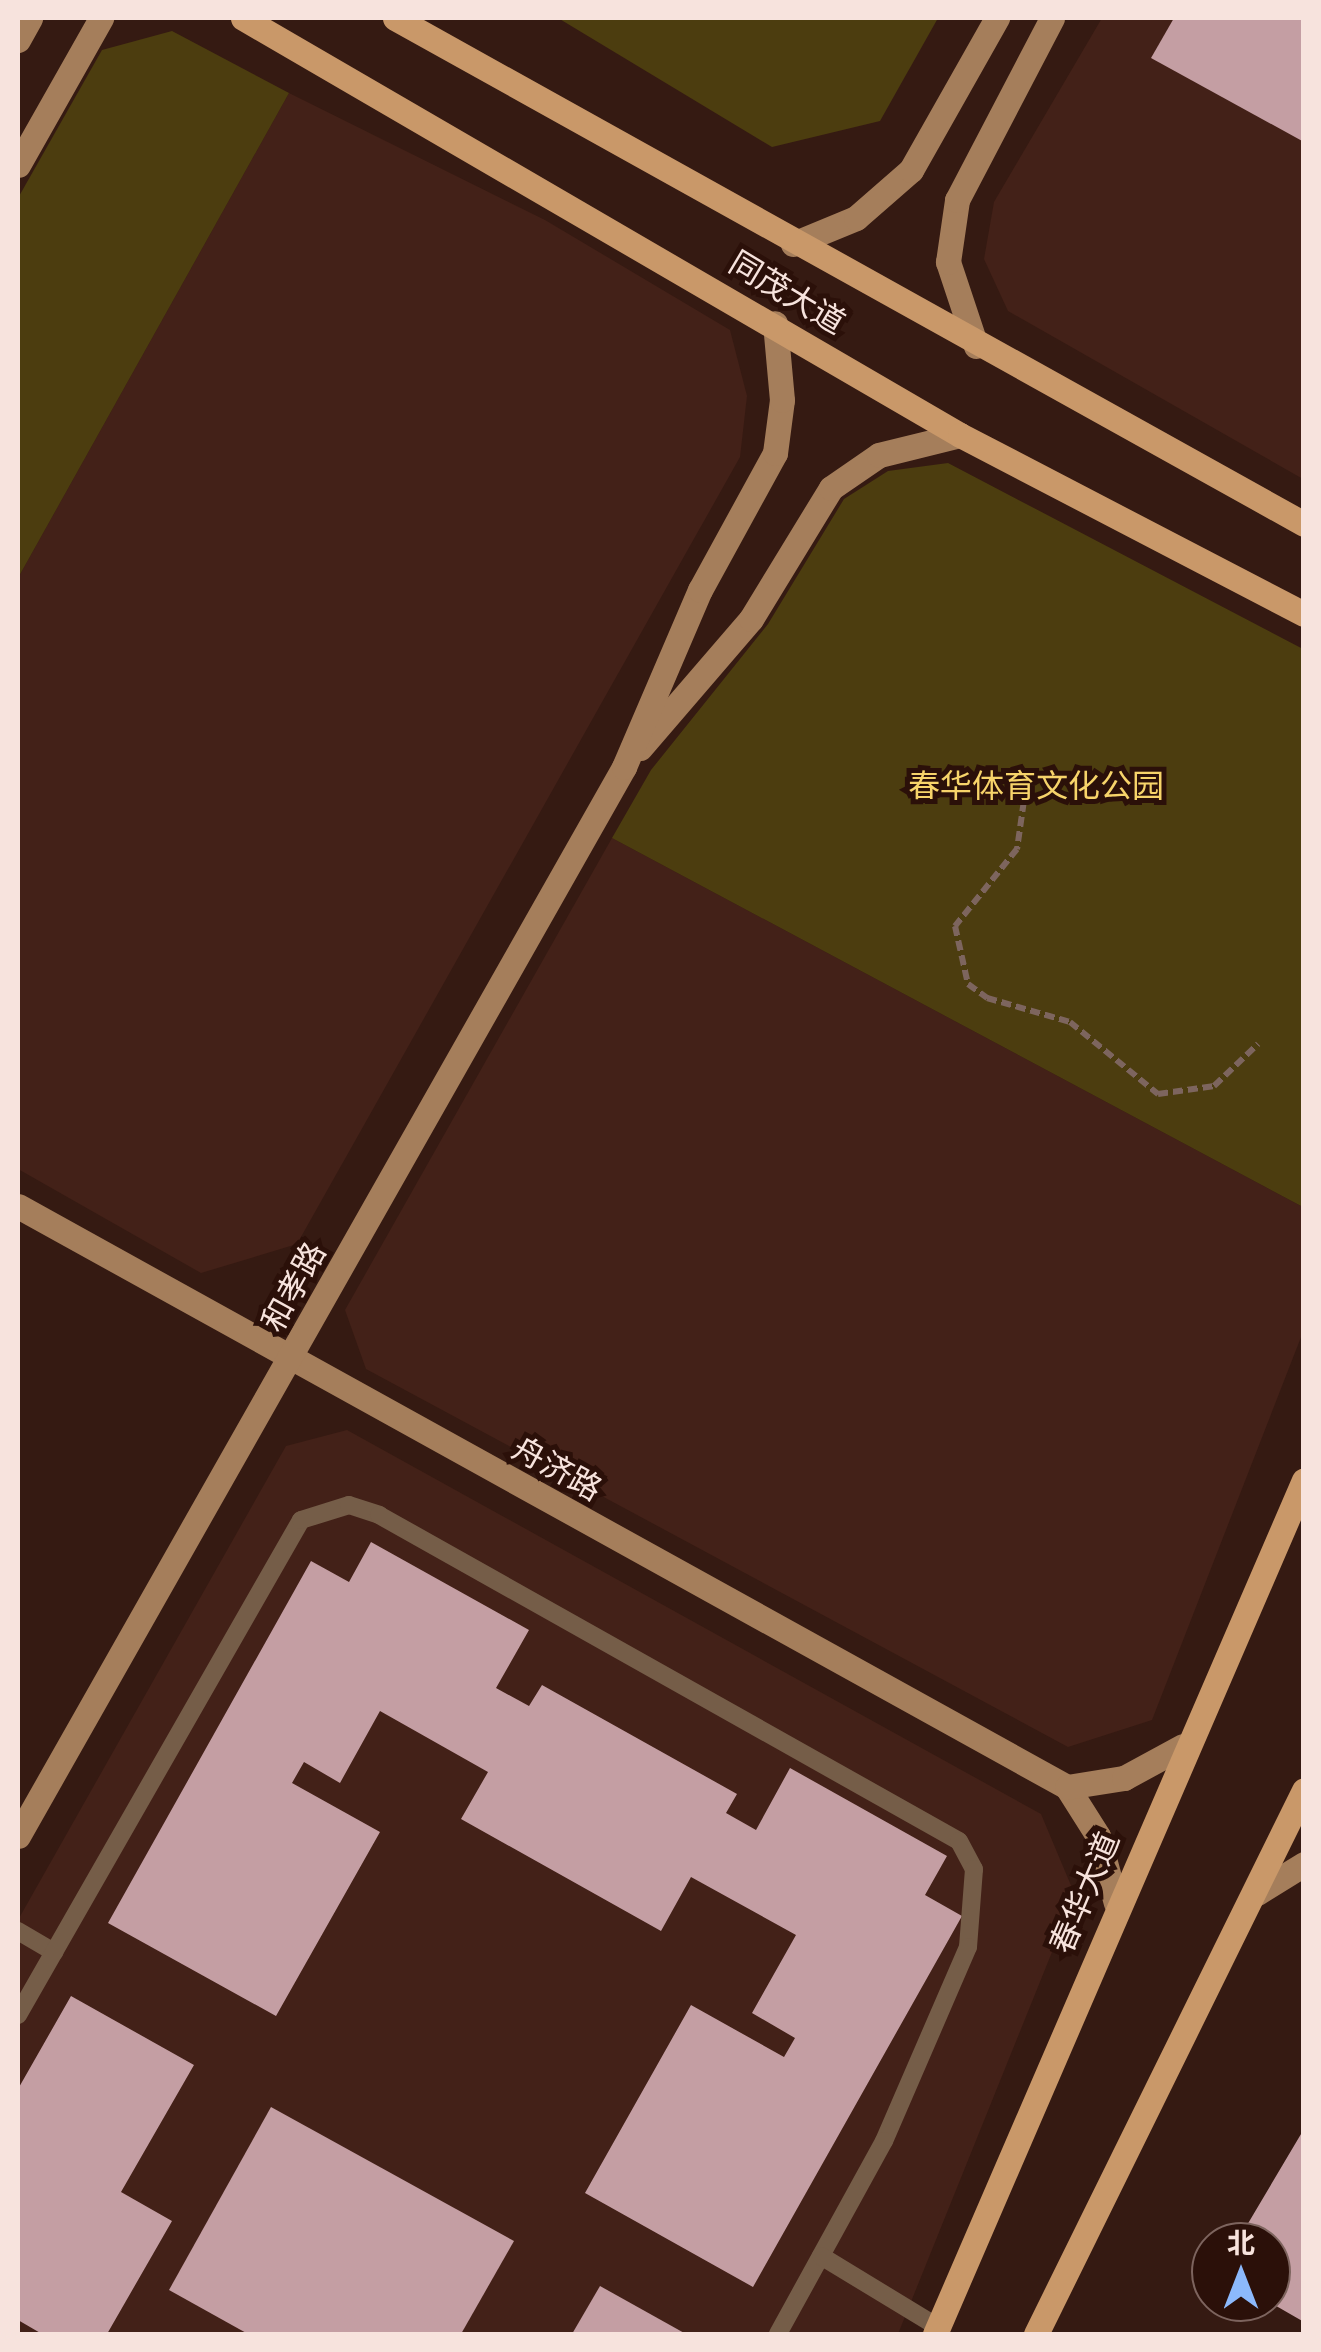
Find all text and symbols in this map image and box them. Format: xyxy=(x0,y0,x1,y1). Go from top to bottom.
street label: 同茂大道 xyxy=(722,244,852,342)
park label: 春华体育文化公园 xyxy=(908,767,1164,805)
street label: 和孝路 xyxy=(254,1236,334,1338)
street label: 舟济路 xyxy=(506,1429,608,1509)
street label: 春华大道 xyxy=(1042,1827,1128,1959)
north arrow xyxy=(1191,2222,1291,2322)
text: 北 xyxy=(1227,2227,1255,2260)

